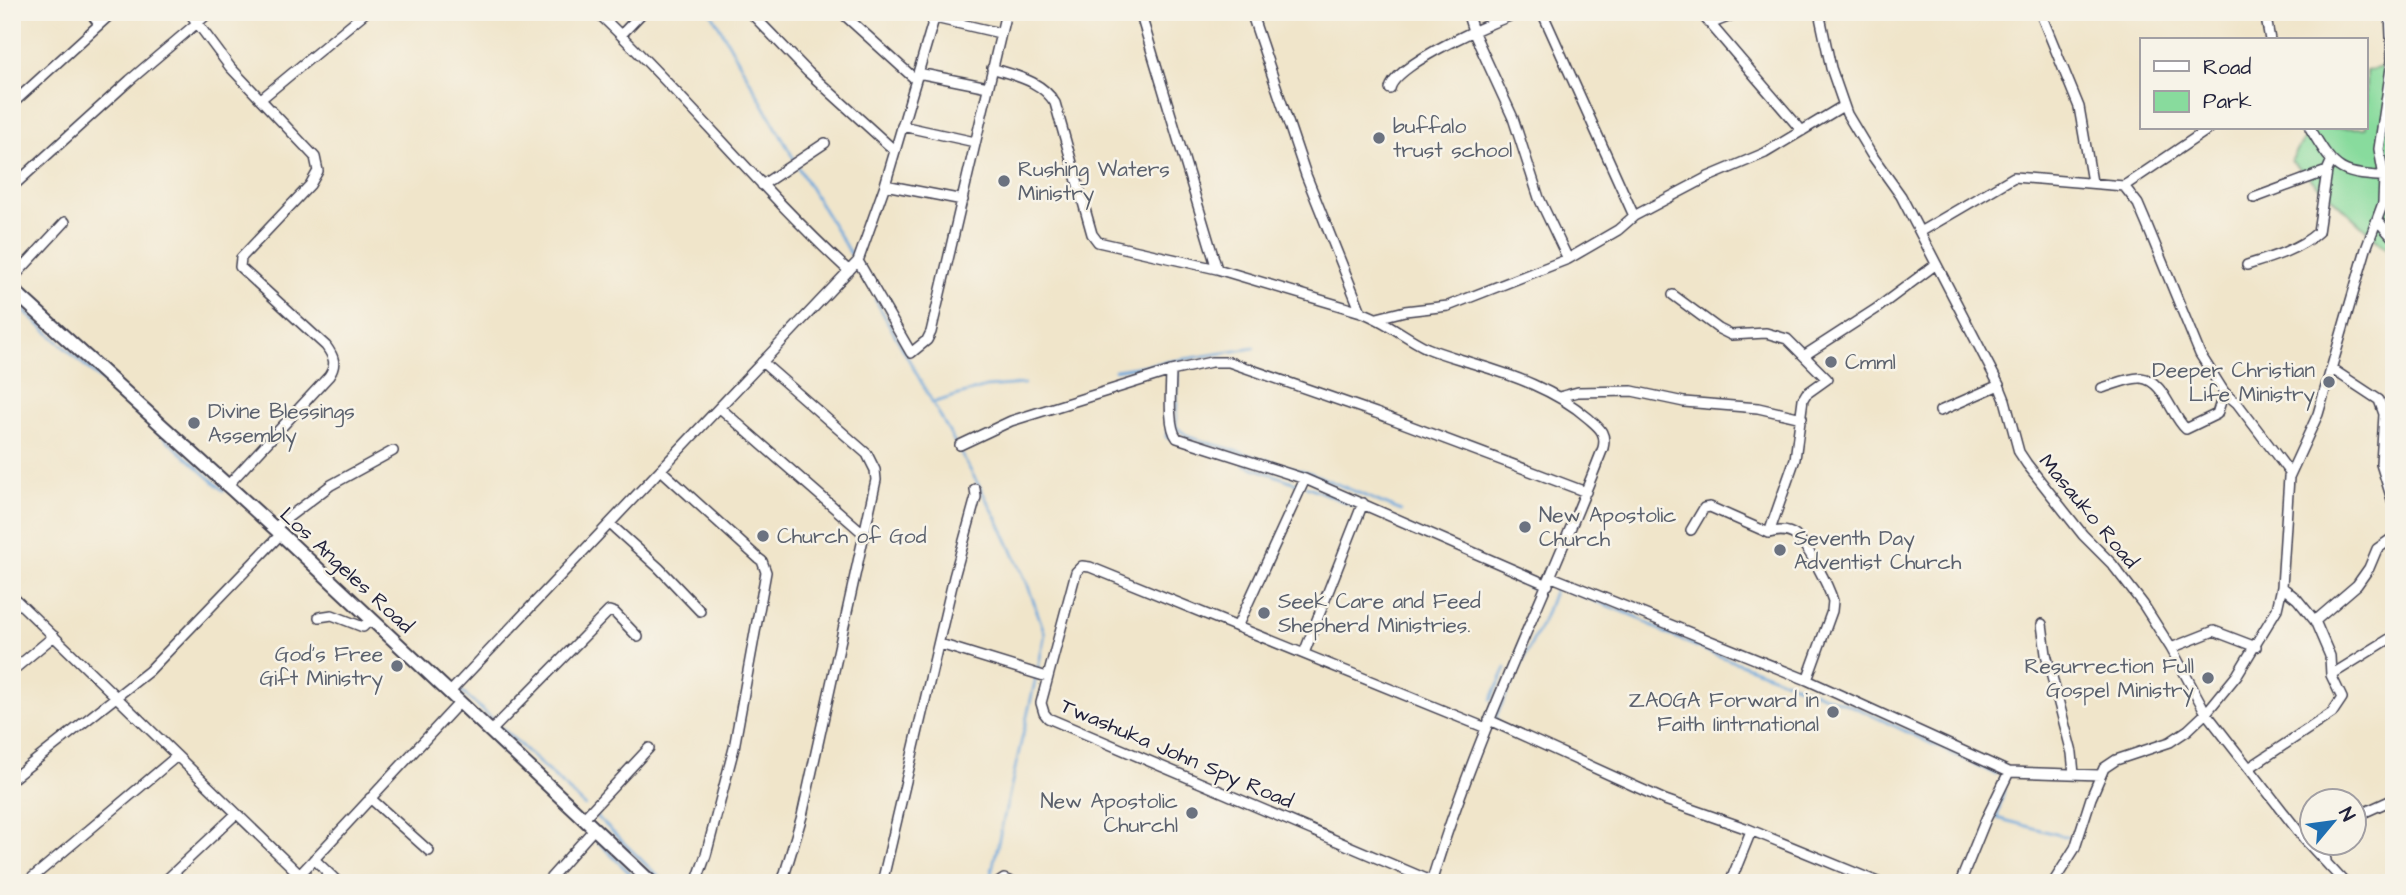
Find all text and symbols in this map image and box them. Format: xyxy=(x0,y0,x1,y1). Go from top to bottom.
legend xyxy=(2140,38,2368,130)
text: Road xyxy=(2203,53,2251,82)
text: Park xyxy=(2203,87,2252,116)
place label: buffalo trust school xyxy=(1393,112,1512,165)
marker: buffalo trust school xyxy=(1371,130,1387,146)
place label: Rushing Waters Ministry xyxy=(1018,155,1170,210)
marker: Rushing Waters Ministry xyxy=(996,173,1012,189)
place label: Cmml xyxy=(1845,348,1896,377)
marker: Cmml xyxy=(1823,354,1839,370)
place label: Deeper Christian Life Ministry xyxy=(2152,356,2315,411)
marker: Deeper Christian Life Ministry xyxy=(2321,374,2337,390)
place label: Divine Blessings Assembly xyxy=(208,397,355,452)
marker: Divine Blessings Assembly xyxy=(186,415,202,431)
street label: Masauko Road xyxy=(2032,448,2145,575)
street label: Los Angeles Road xyxy=(272,501,420,642)
place label: New Apostolic Church xyxy=(1539,501,1676,554)
marker: New Apostolic Church xyxy=(1517,519,1533,535)
place label: Church of God xyxy=(777,522,927,551)
place label: Seventh Day Adventist Church xyxy=(1794,524,1962,577)
marker: Church of God xyxy=(755,528,771,544)
marker: Seventh Day Adventist Church xyxy=(1772,542,1788,558)
place label: Seek Care and Feed Shepherd Ministries. xyxy=(1278,587,1481,641)
marker: Seek Care and Feed Shepherd Ministries. xyxy=(1256,605,1272,621)
place label: God's Free Gift Ministry xyxy=(260,640,383,695)
place label: Resurrection Full Gospel Ministry xyxy=(2024,652,2194,707)
marker: God's Free Gift Ministry xyxy=(389,658,405,674)
marker: Resurrection Full Gospel Ministry xyxy=(2200,670,2216,686)
place label: ZAOGA Forward in Faith Iintrnational xyxy=(1629,686,1819,739)
street label: Twashuka John Spy Road xyxy=(1055,691,1298,818)
marker: ZAOGA Forward in Faith Iintrnational xyxy=(1825,704,1841,720)
north arrow xyxy=(2298,786,2368,856)
place label: New Apostolic Churchl xyxy=(1041,787,1178,840)
text: N xyxy=(2332,803,2361,826)
marker: New Apostolic Churchl xyxy=(1184,805,1200,821)

